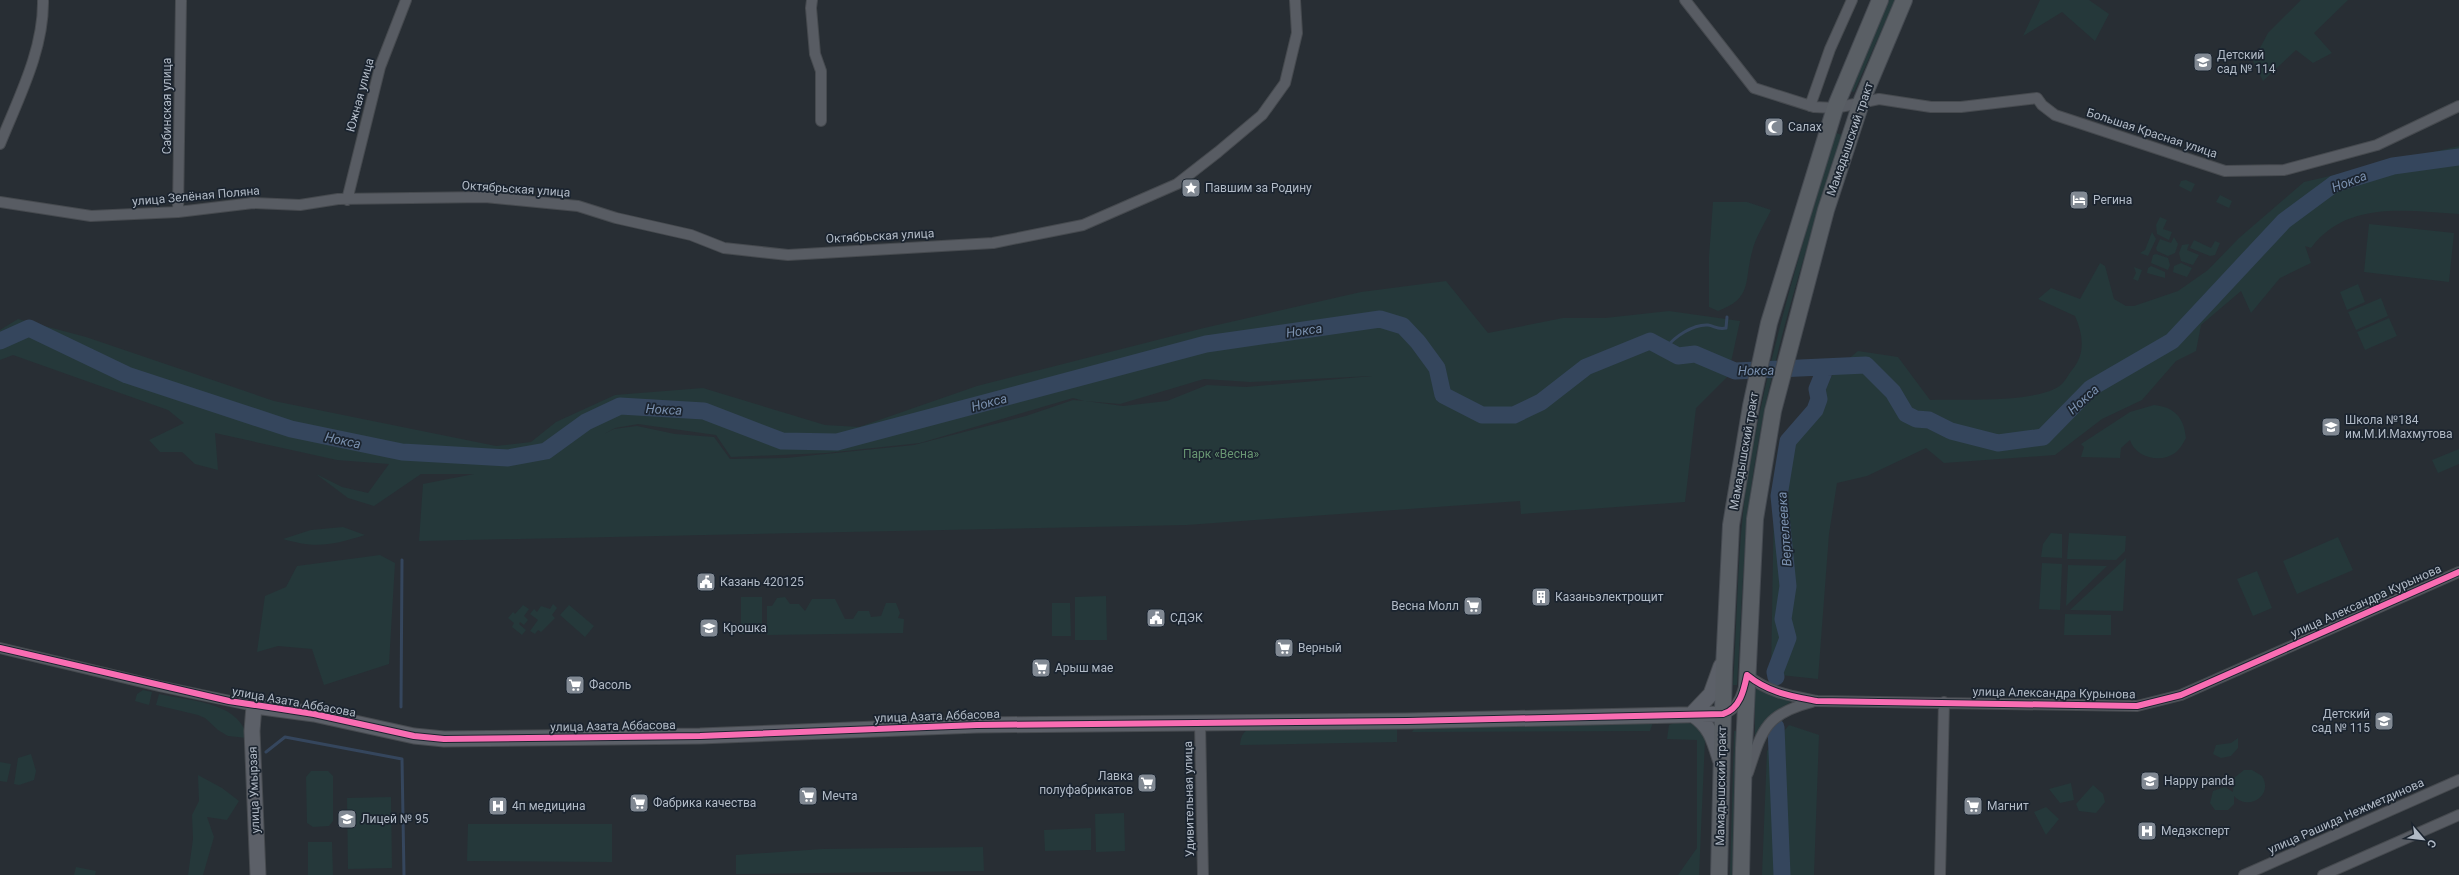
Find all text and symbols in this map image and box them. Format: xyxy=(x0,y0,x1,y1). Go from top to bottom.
place label: Детский сад № 114 xyxy=(2217,48,2276,76)
school or university icon: Детский сад № 114 xyxy=(2192,51,2214,73)
street label: Южная улица xyxy=(343,57,377,133)
street label: Сабинская улица xyxy=(160,58,174,154)
street label: Мамадышский тракт xyxy=(1824,80,1876,198)
street label: Большая Красная улица xyxy=(2085,105,2219,161)
mosque icon: Салах xyxy=(1763,116,1785,138)
place label: Салах xyxy=(1788,120,1822,134)
water label: Нокса xyxy=(2330,168,2369,195)
place icon: Павшим за Родину xyxy=(1180,177,1202,199)
street label: Октябрьская улица xyxy=(461,178,571,200)
place label: Павшим за Родину xyxy=(1205,181,1312,195)
street label: улица Зелёная Поляна xyxy=(132,183,260,209)
hotel icon: Регина xyxy=(2068,189,2090,211)
place label: Регина xyxy=(2093,193,2132,207)
street label: Октябрьская улица xyxy=(825,226,935,246)
water label: Нокса xyxy=(1285,321,1323,340)
water label: Нокса xyxy=(1738,363,1774,378)
water label: Нокса xyxy=(2065,382,2102,417)
water label: Нокса xyxy=(970,390,1009,414)
street label: Мамадышский тракт xyxy=(1727,391,1761,511)
water label: Нокса xyxy=(645,401,683,418)
place label: Школа №184 им.М.И.Махмутова xyxy=(2345,413,2453,441)
school or university icon: Школа №184 им.М.И.Махмутова xyxy=(2320,416,2342,438)
water label: Нокса xyxy=(324,429,362,452)
park label: Парк «Весна» xyxy=(1183,447,1259,461)
water label: Вертелеевка xyxy=(1774,491,1795,567)
street label: улица Александра Курынова xyxy=(2289,561,2443,641)
public building icon: Казань 420125 xyxy=(695,571,717,593)
place label: Казань 420125 xyxy=(720,575,804,589)
building icon: Казаньэлектрощит xyxy=(1530,586,1552,608)
place label: Казаньэлектрощит xyxy=(1555,590,1664,604)
supermarket icon: Весна Молл xyxy=(1462,595,1484,617)
place label: Весна Молл xyxy=(1391,599,1459,613)
public building icon: СДЭК xyxy=(1145,607,1167,629)
place label: СДЭК xyxy=(1170,611,1203,625)
school or university icon: Крошка xyxy=(698,617,720,639)
place label: Крошка xyxy=(723,621,767,635)
supermarket icon: Верный xyxy=(1273,637,1295,659)
place label: Верный xyxy=(1298,641,1342,655)
supermarket icon: Арыш мае xyxy=(1030,657,1052,679)
place label: Арыш мае xyxy=(1055,661,1113,675)
supermarket icon: Фасоль xyxy=(564,674,586,696)
place label: Фасоль xyxy=(589,678,631,692)
street label: улица Азата Аббасова xyxy=(231,684,357,720)
street label: улица Александра Курынова xyxy=(1972,685,2136,701)
street label: улица Азата Аббасова xyxy=(874,707,1000,725)
place label: Детский сад № 115 xyxy=(2311,707,2370,735)
school or university icon: Детский сад № 115 xyxy=(2373,710,2395,732)
street label: улица Азата Аббасова xyxy=(550,718,676,734)
street label: Мамадышский тракт xyxy=(1713,726,1729,846)
street label: Удивительная улица xyxy=(1181,741,1197,857)
street label: улица Умырзая xyxy=(245,746,263,834)
place label: Лавка полуфабрикатов xyxy=(1039,769,1133,797)
school or university icon: Happy panda xyxy=(2139,770,2161,792)
supermarket icon: Лавка полуфабрикатов xyxy=(1136,772,1158,794)
place label: Happy panda xyxy=(2164,774,2234,788)
street label: улица Рашида Нежметдинова xyxy=(2266,775,2426,857)
supermarket icon: Мечта xyxy=(797,785,819,807)
place label: Мечта xyxy=(822,789,858,803)
supermarket icon: Фабрика качества xyxy=(628,792,650,814)
hospital icon: 4п медицина xyxy=(487,795,509,817)
supermarket icon: Магнит xyxy=(1962,795,1984,817)
place label: Фабрика качества xyxy=(653,796,756,810)
place label: 4п медицина xyxy=(512,799,586,813)
place label: Магнит xyxy=(1987,799,2029,813)
school or university icon: Лицей № 95 xyxy=(336,808,358,830)
place label: Лицей № 95 xyxy=(361,812,429,826)
north arrow xyxy=(2403,819,2443,859)
hospital icon: Медэксперт xyxy=(2136,820,2158,842)
place label: Медэксперт xyxy=(2161,824,2230,838)
text: С xyxy=(2424,837,2439,850)

